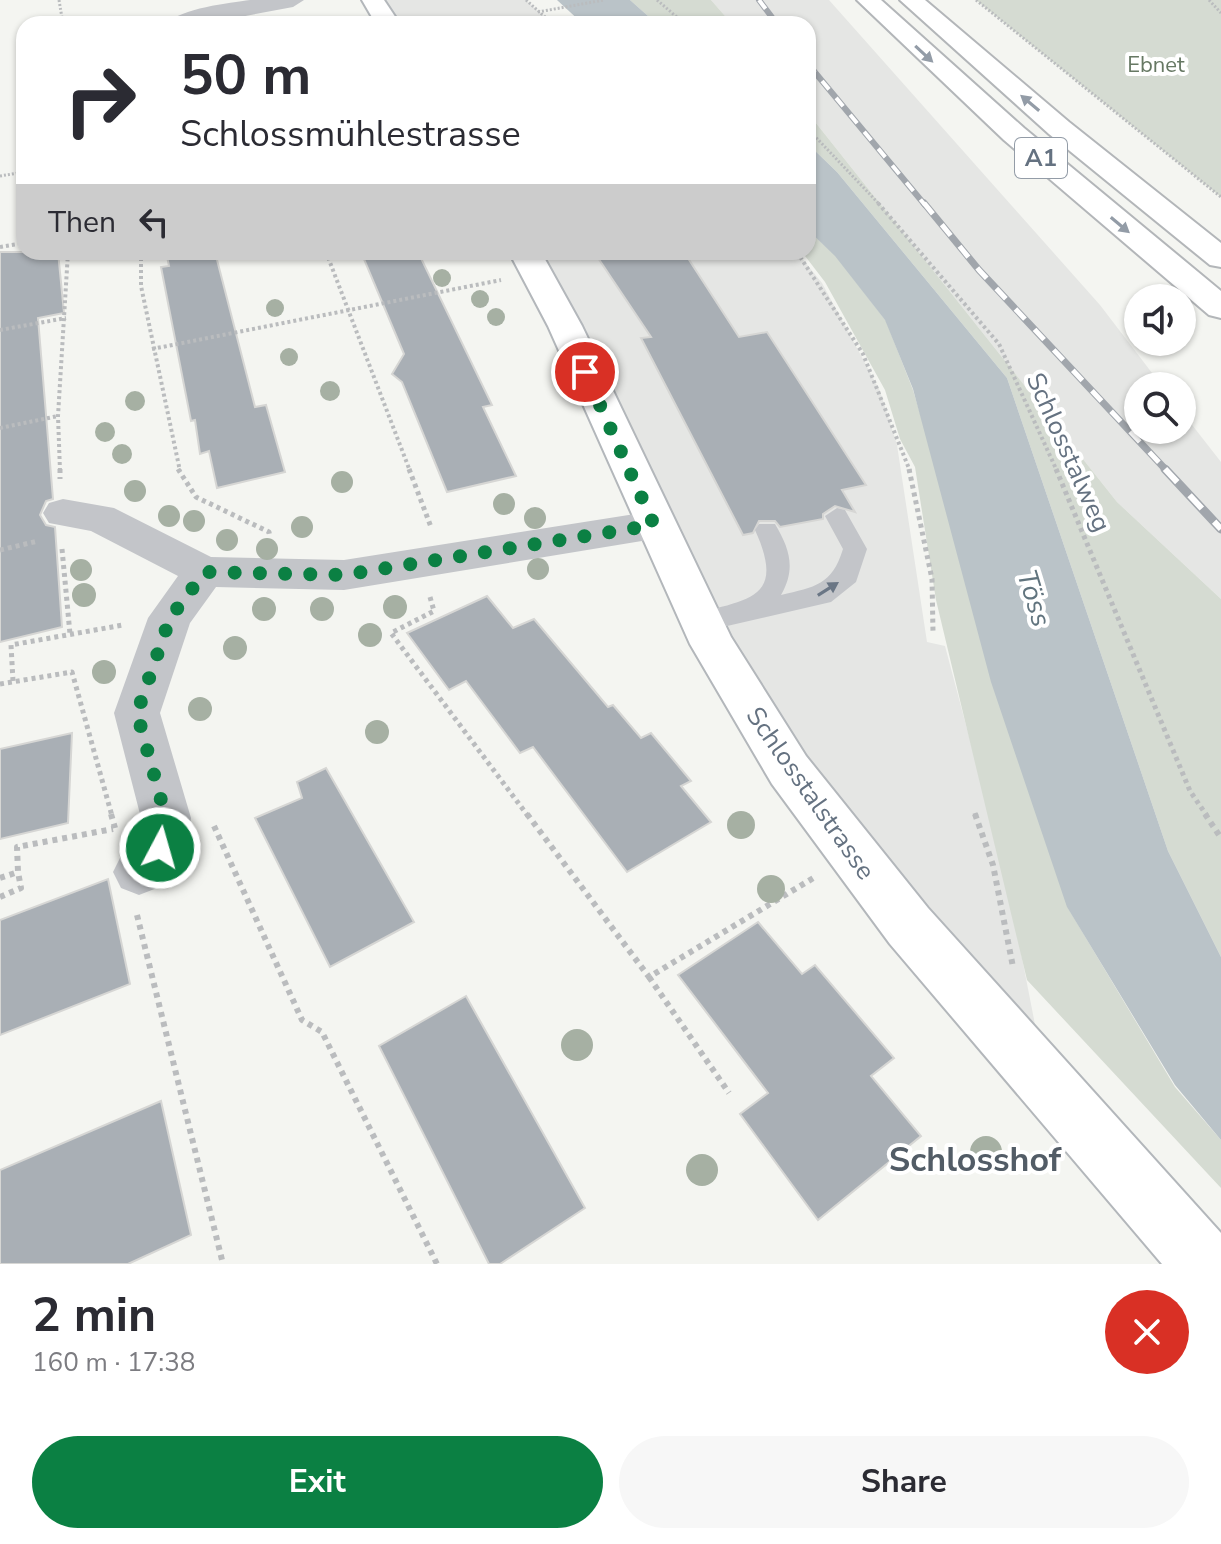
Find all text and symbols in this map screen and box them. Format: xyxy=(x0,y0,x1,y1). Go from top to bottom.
text: 50 m xyxy=(180,37,311,114)
one-way arrow xyxy=(915,44,934,62)
icon: right xyxy=(48,48,152,152)
park label: Ebnet xyxy=(1127,50,1185,80)
one-way arrow xyxy=(1020,95,1040,112)
text: Schlossmühlestrasse xyxy=(180,110,521,159)
road number: A1 xyxy=(1015,138,1067,178)
icon: left xyxy=(132,200,176,244)
text: Then xyxy=(48,202,116,243)
one-way arrow xyxy=(1110,216,1130,233)
map controls xyxy=(1124,284,1196,444)
button: sound xyxy=(1124,284,1196,356)
pin xyxy=(551,338,619,406)
icon: arrive xyxy=(563,350,607,394)
street label: Schlosstalweg xyxy=(1018,367,1119,537)
button: search xyxy=(1124,372,1196,444)
water label: Töss xyxy=(1008,565,1061,631)
one-way arrow xyxy=(817,582,839,596)
street label: Schlosstalstrasse xyxy=(738,700,883,887)
position arrow xyxy=(118,806,202,890)
district label: Schlosshof xyxy=(889,1137,1062,1183)
text: 2 min xyxy=(32,1282,156,1348)
button: close xyxy=(1105,1290,1189,1374)
text: 160 m · 17:38 xyxy=(32,1345,195,1380)
button: Exit xyxy=(32,1436,603,1528)
button: Share xyxy=(619,1436,1189,1528)

